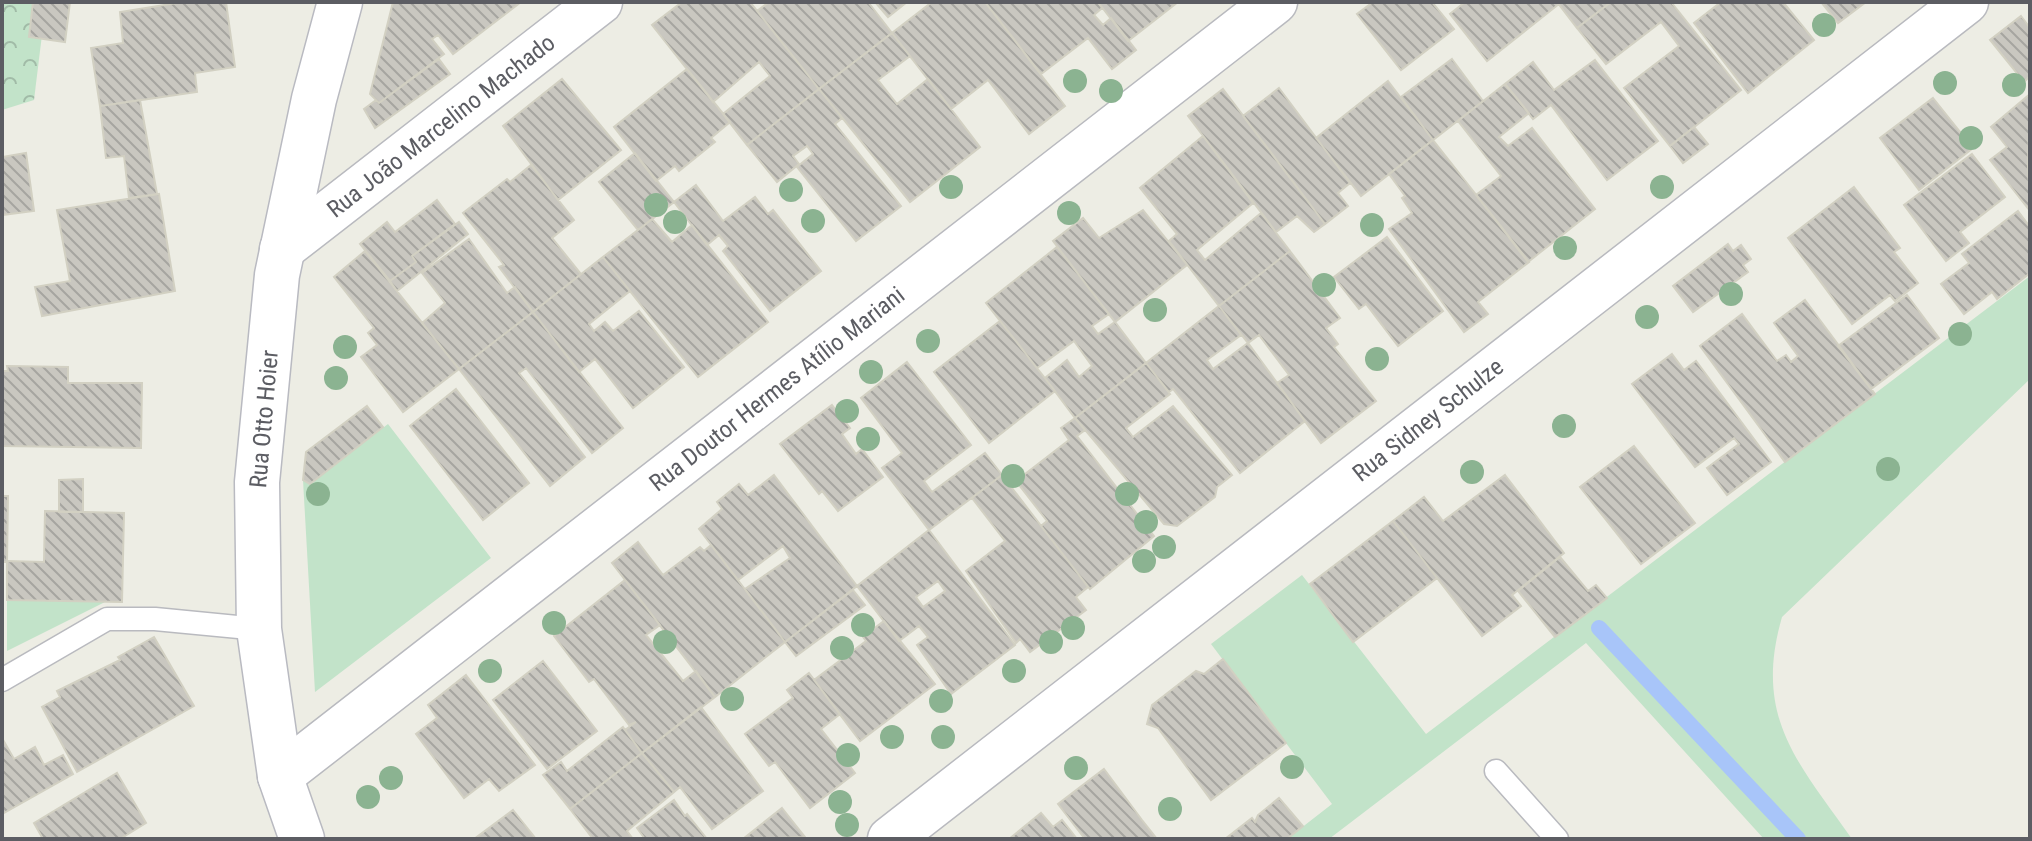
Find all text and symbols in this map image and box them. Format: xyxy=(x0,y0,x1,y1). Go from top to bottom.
street label: Rua João Marcelino Machado xyxy=(322,28,560,224)
street label: Rua Doutor Hermes Atílio Mariani xyxy=(644,281,910,497)
street label: Rua Otto Hoier xyxy=(244,349,284,489)
street label: Rua Sidney Schulze xyxy=(1347,353,1509,487)

